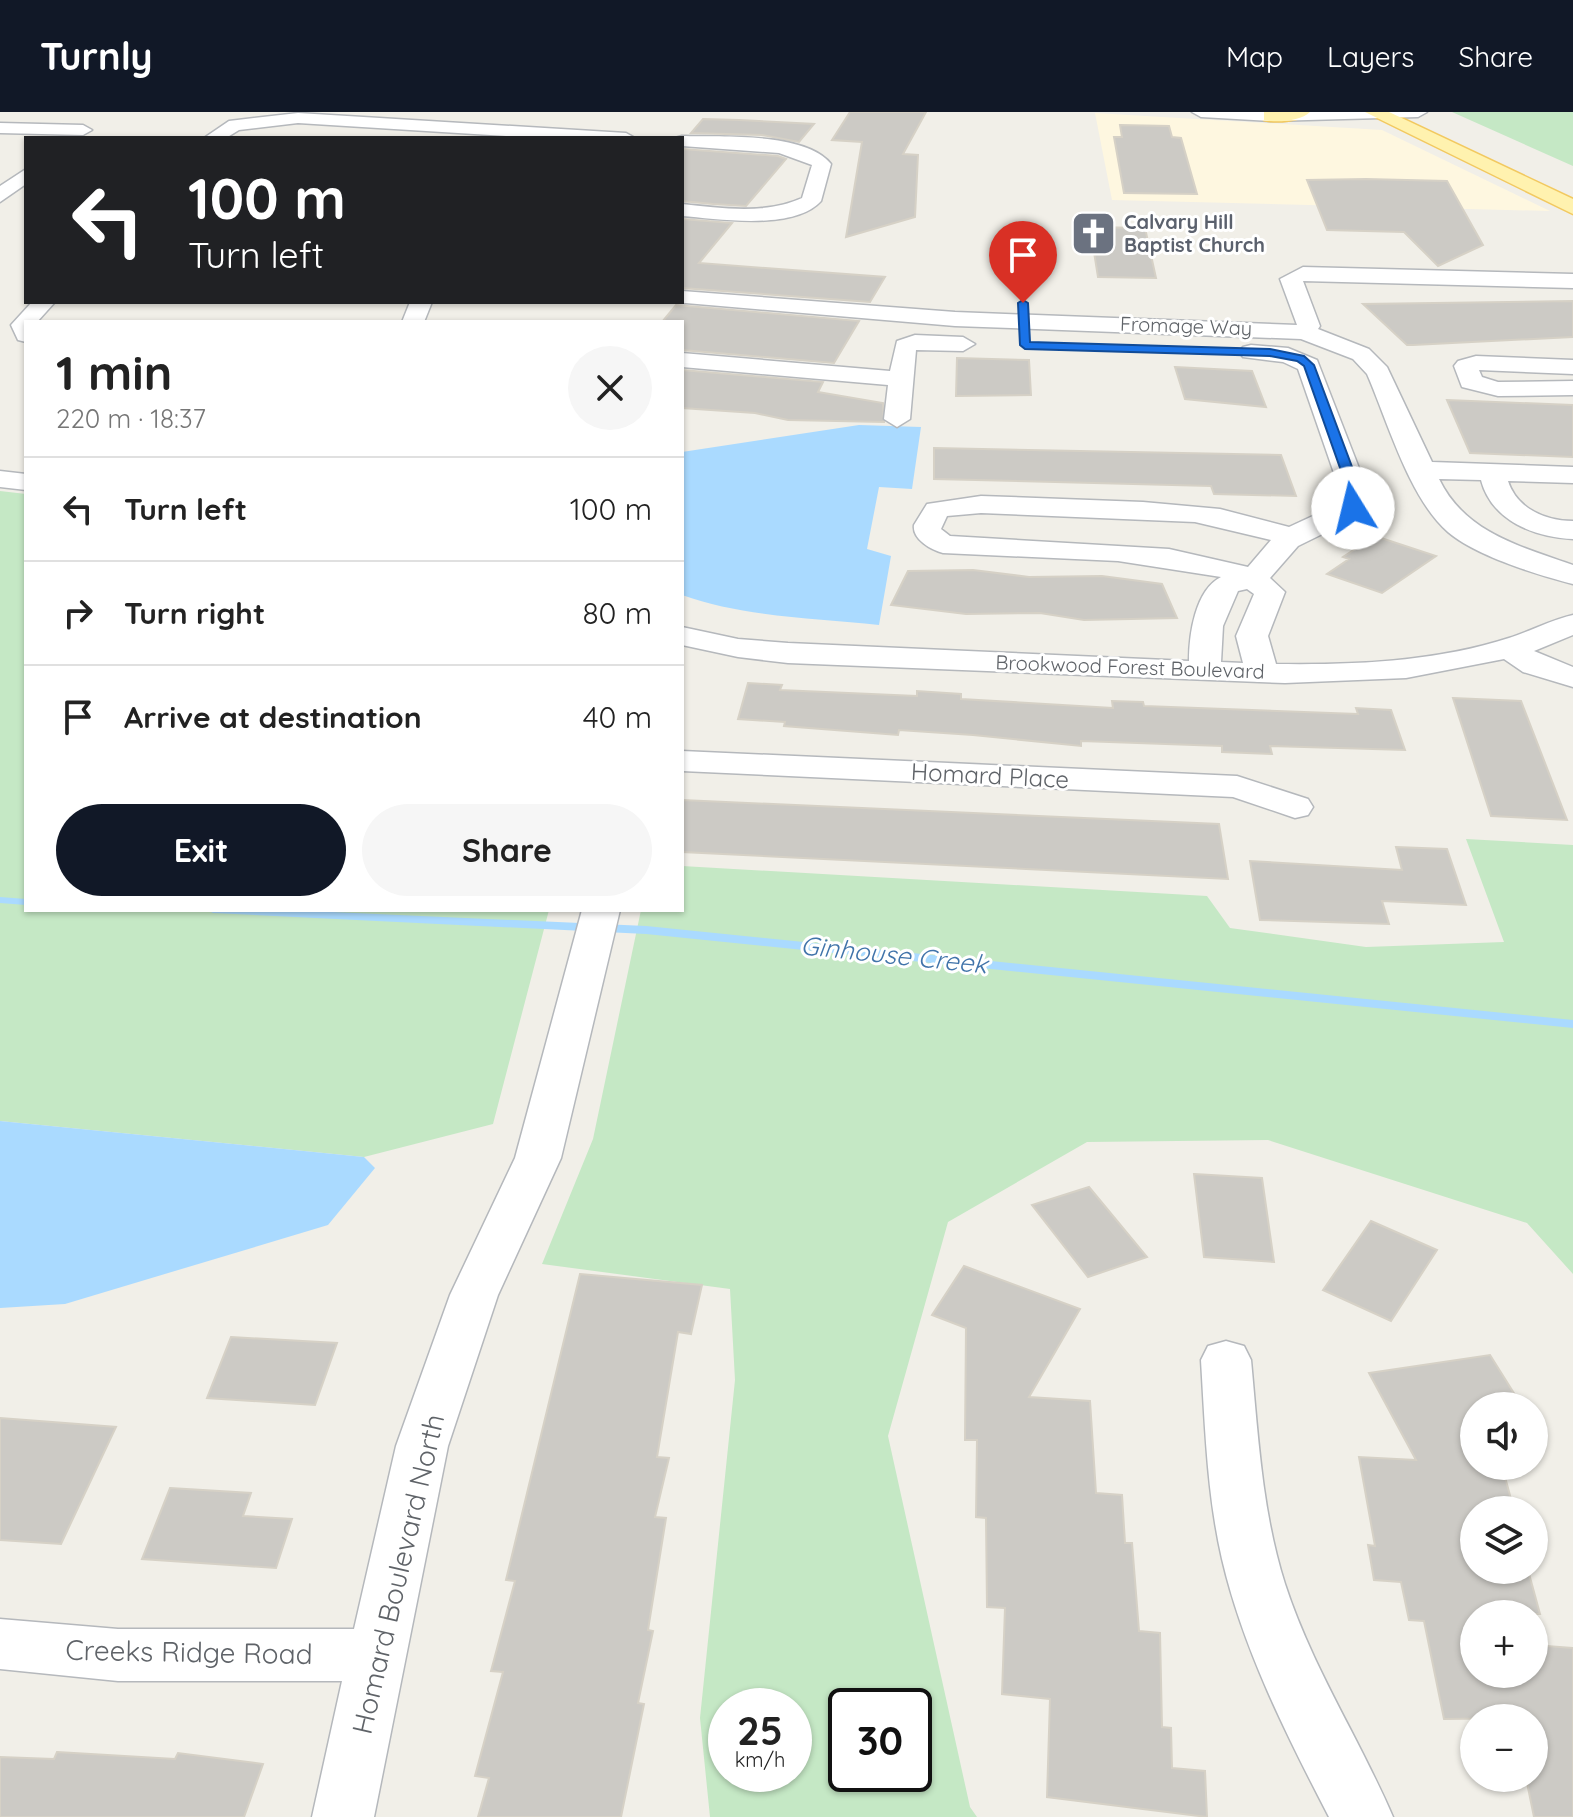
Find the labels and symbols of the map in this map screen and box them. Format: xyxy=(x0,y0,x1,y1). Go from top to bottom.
church icon: Calvary Hill Baptist Church xyxy=(1069,209,1117,257)
place label: Calvary Hill Baptist Church xyxy=(1124,209,1265,257)
pin xyxy=(989,221,1057,303)
street label: Fromage Way xyxy=(1119,311,1253,340)
position arrow xyxy=(1311,466,1395,550)
street label: Brookwood Forest Boulevard xyxy=(995,649,1265,684)
street label: Homard Place xyxy=(910,756,1070,794)
water label: Ginhouse Creek xyxy=(799,928,991,981)
street label: Homard Boulevard North xyxy=(344,1411,451,1737)
street label: Creeks Ridge Road xyxy=(65,1632,313,1671)
speed limit sign: 30 xyxy=(828,1688,932,1792)

